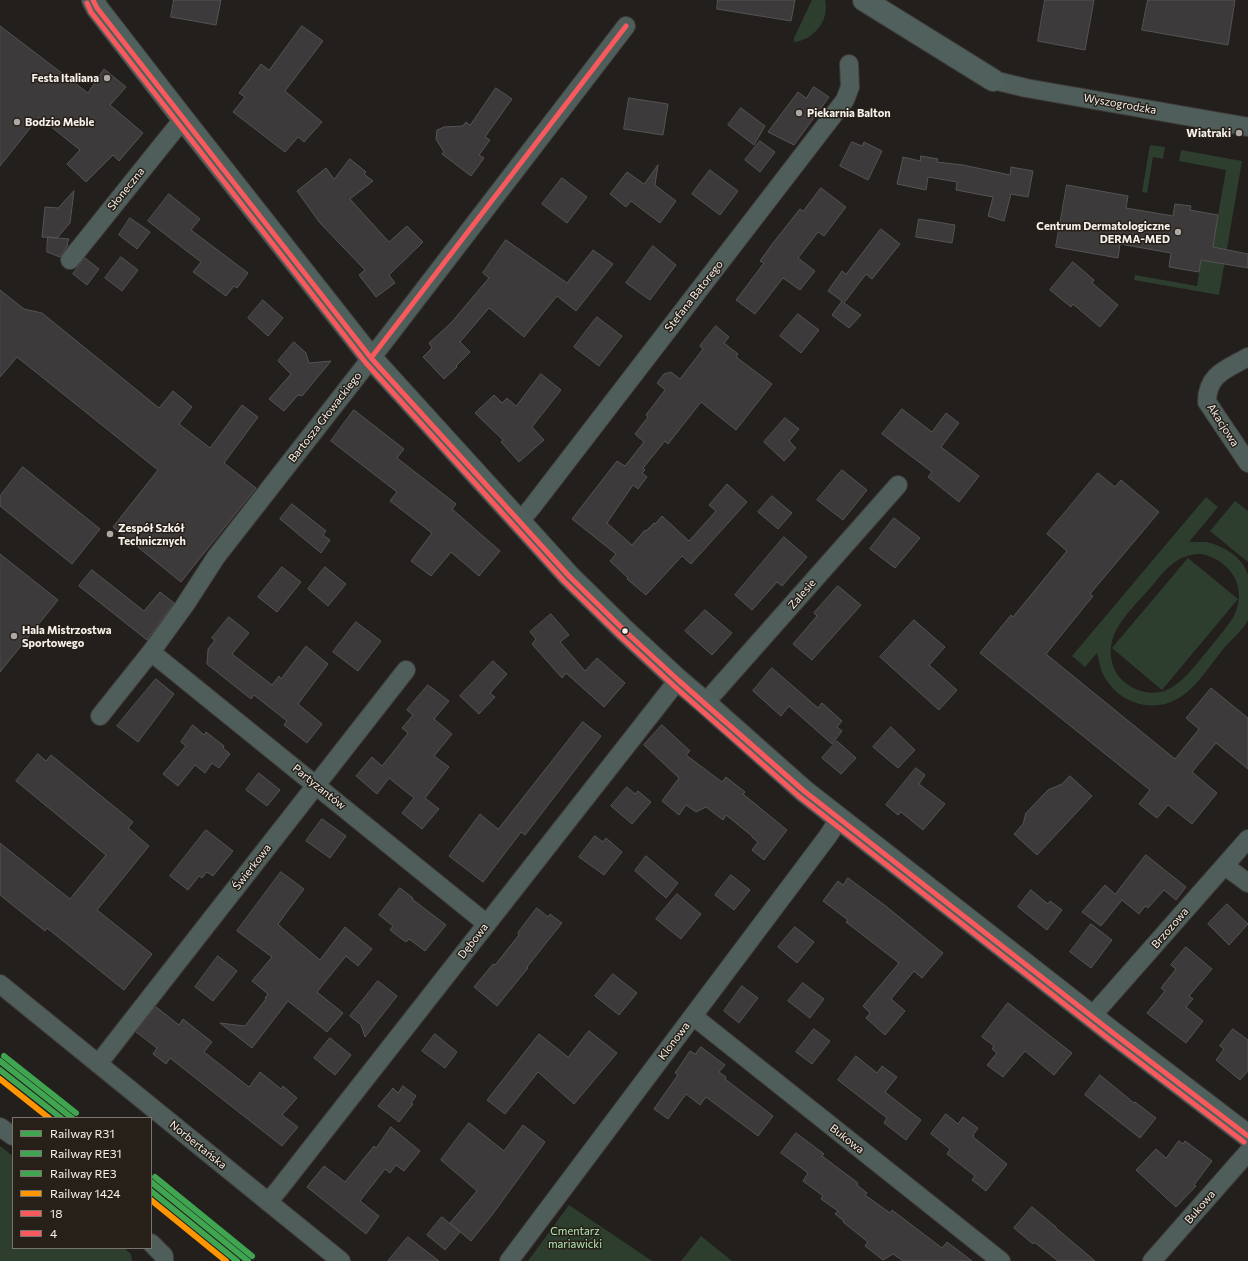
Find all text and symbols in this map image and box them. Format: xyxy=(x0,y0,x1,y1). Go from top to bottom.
place label: Festa Italiana xyxy=(31,71,99,85)
marker: Festa Italiana xyxy=(102,73,112,83)
street label: Wyszogrodzka xyxy=(1083,91,1157,117)
place label: Piekarnia Balton xyxy=(807,106,891,120)
marker: Piekarnia Balton xyxy=(794,108,804,118)
place label: Bodzio Meble xyxy=(25,115,94,129)
marker: Bodzio Meble xyxy=(12,117,22,127)
place label: Wiatraki xyxy=(1186,126,1231,140)
marker: Wiatraki xyxy=(1234,128,1244,138)
street label: Słoneczna xyxy=(105,165,147,213)
place label: Centrum Dermatologiczne DERMA-MED xyxy=(1036,219,1170,245)
marker: Centrum Dermatologiczne DERMA-MED xyxy=(1173,227,1183,237)
street label: Stefana Batorego xyxy=(662,258,726,334)
street label: Bartosza Głowackiego xyxy=(286,369,364,465)
street label: Akacjowa xyxy=(1204,401,1242,449)
place label: Zespół Szkół Technicznych xyxy=(118,521,186,547)
marker: Zespół Szkół Technicznych xyxy=(105,529,115,539)
street label: Zalesie xyxy=(785,576,819,612)
place label: Hala Mistrzostwa Sportowego xyxy=(22,623,111,649)
unlabelled marker xyxy=(620,626,630,636)
marker: Hala Mistrzostwa Sportowego xyxy=(9,631,19,641)
street label: Partyzantów xyxy=(290,762,348,812)
street label: Świerkowa xyxy=(230,841,274,893)
street label: Brzozowa xyxy=(1149,905,1191,951)
street label: Dębowa xyxy=(455,921,491,961)
street label: Klonowa xyxy=(656,1020,692,1062)
legend xyxy=(12,1117,152,1249)
street label: Norbertańska xyxy=(167,1118,229,1172)
street label: Bukowa xyxy=(827,1122,867,1156)
text: Railway R31 xyxy=(50,1126,115,1140)
text: Railway RE31 xyxy=(50,1146,122,1160)
text: Railway RE3 xyxy=(50,1166,117,1180)
text: Railway 1424 xyxy=(50,1186,120,1200)
street label: Bukowa xyxy=(1182,1188,1218,1226)
text: 18 xyxy=(50,1206,62,1220)
park label: Cmentarz mariawicki xyxy=(548,1224,602,1250)
text: 4 xyxy=(50,1226,57,1240)

